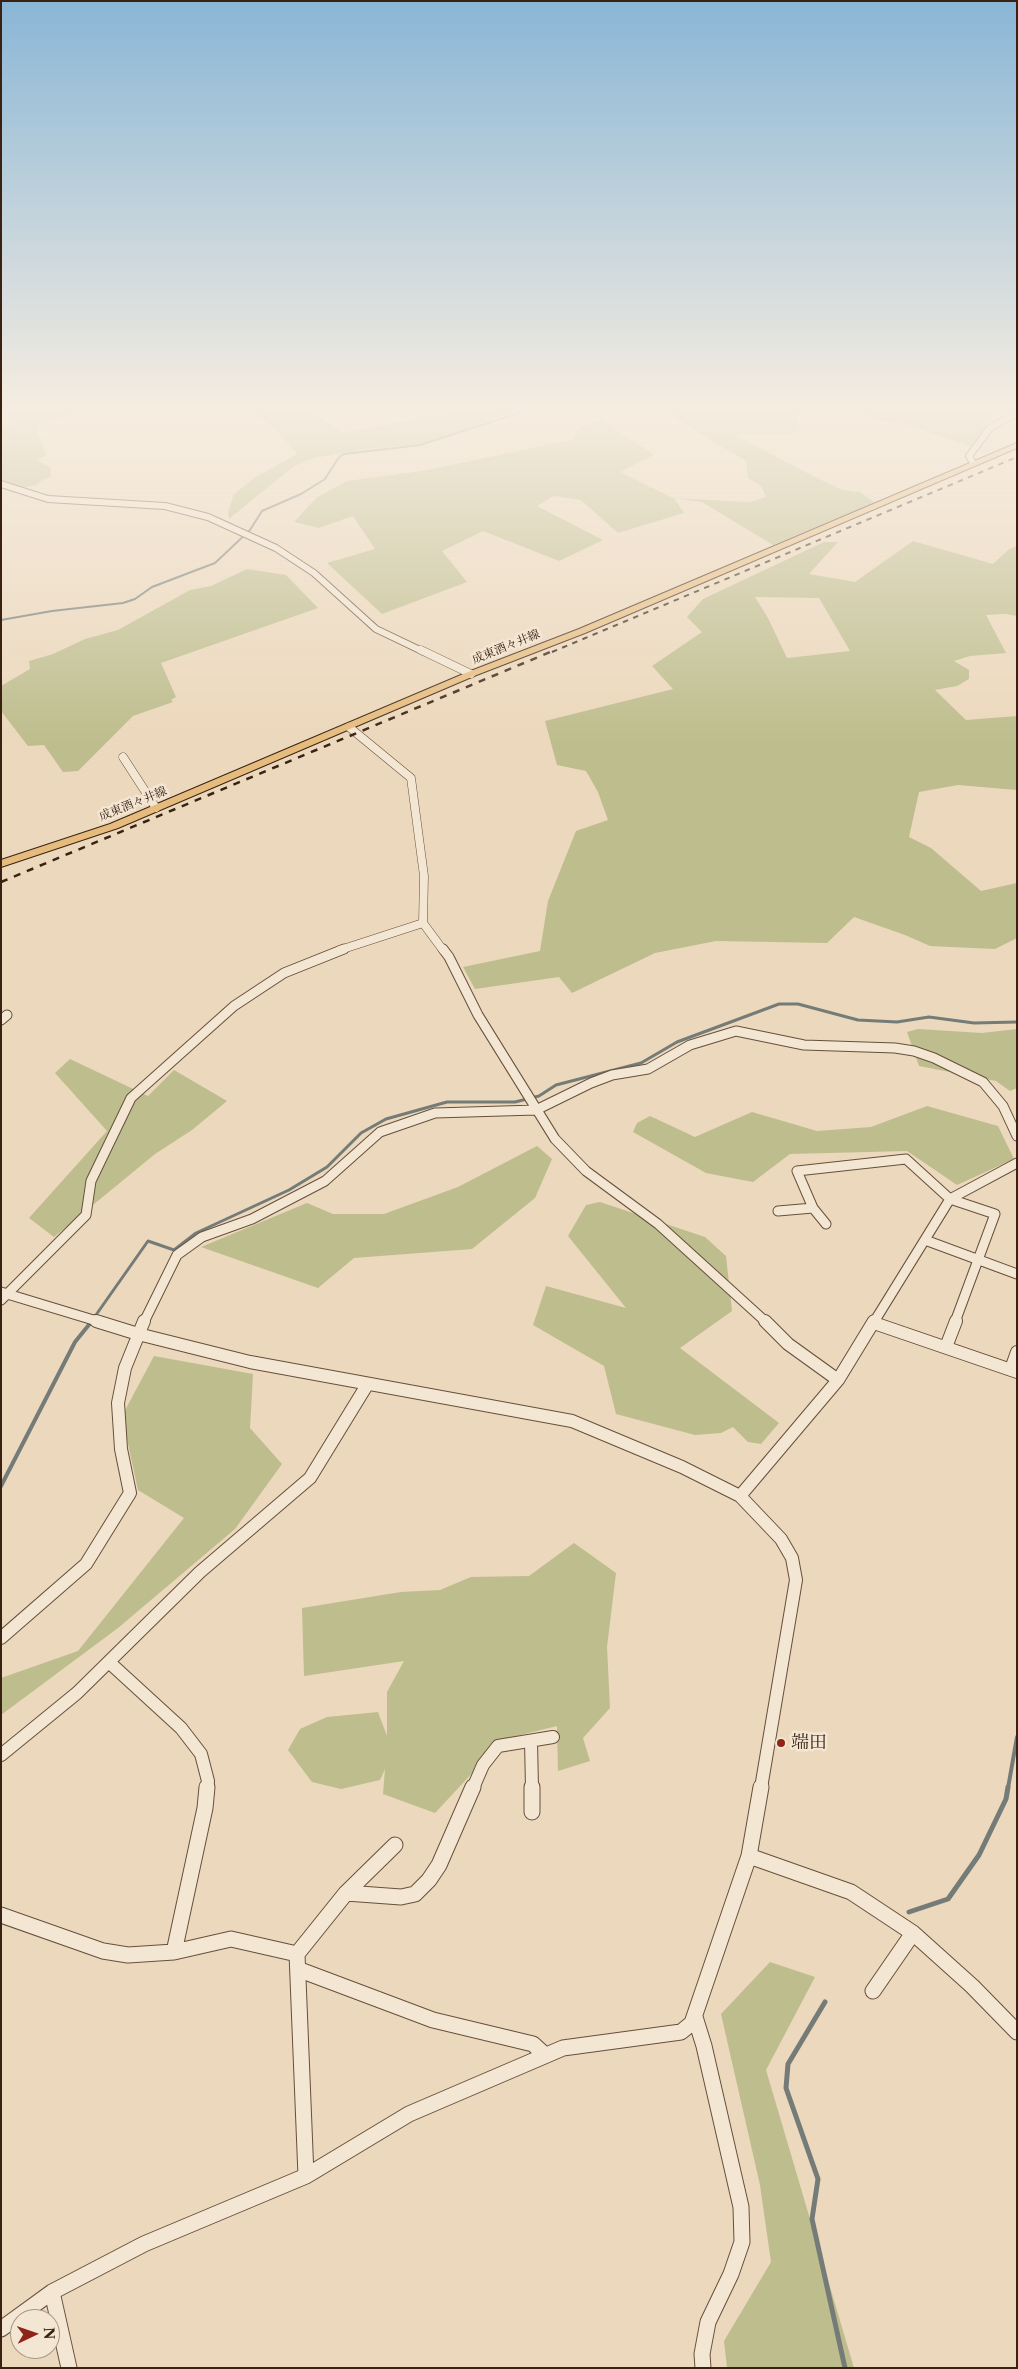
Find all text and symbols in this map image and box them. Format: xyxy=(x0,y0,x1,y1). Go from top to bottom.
street label: 成東酒々井線 xyxy=(470,627,542,667)
street label: 成東酒々井線 xyxy=(97,784,169,824)
place label: 端田 xyxy=(791,1732,827,1754)
marker: 端田 xyxy=(775,1737,787,1749)
north arrow xyxy=(10,2309,60,2359)
text: N xyxy=(40,2327,58,2340)

